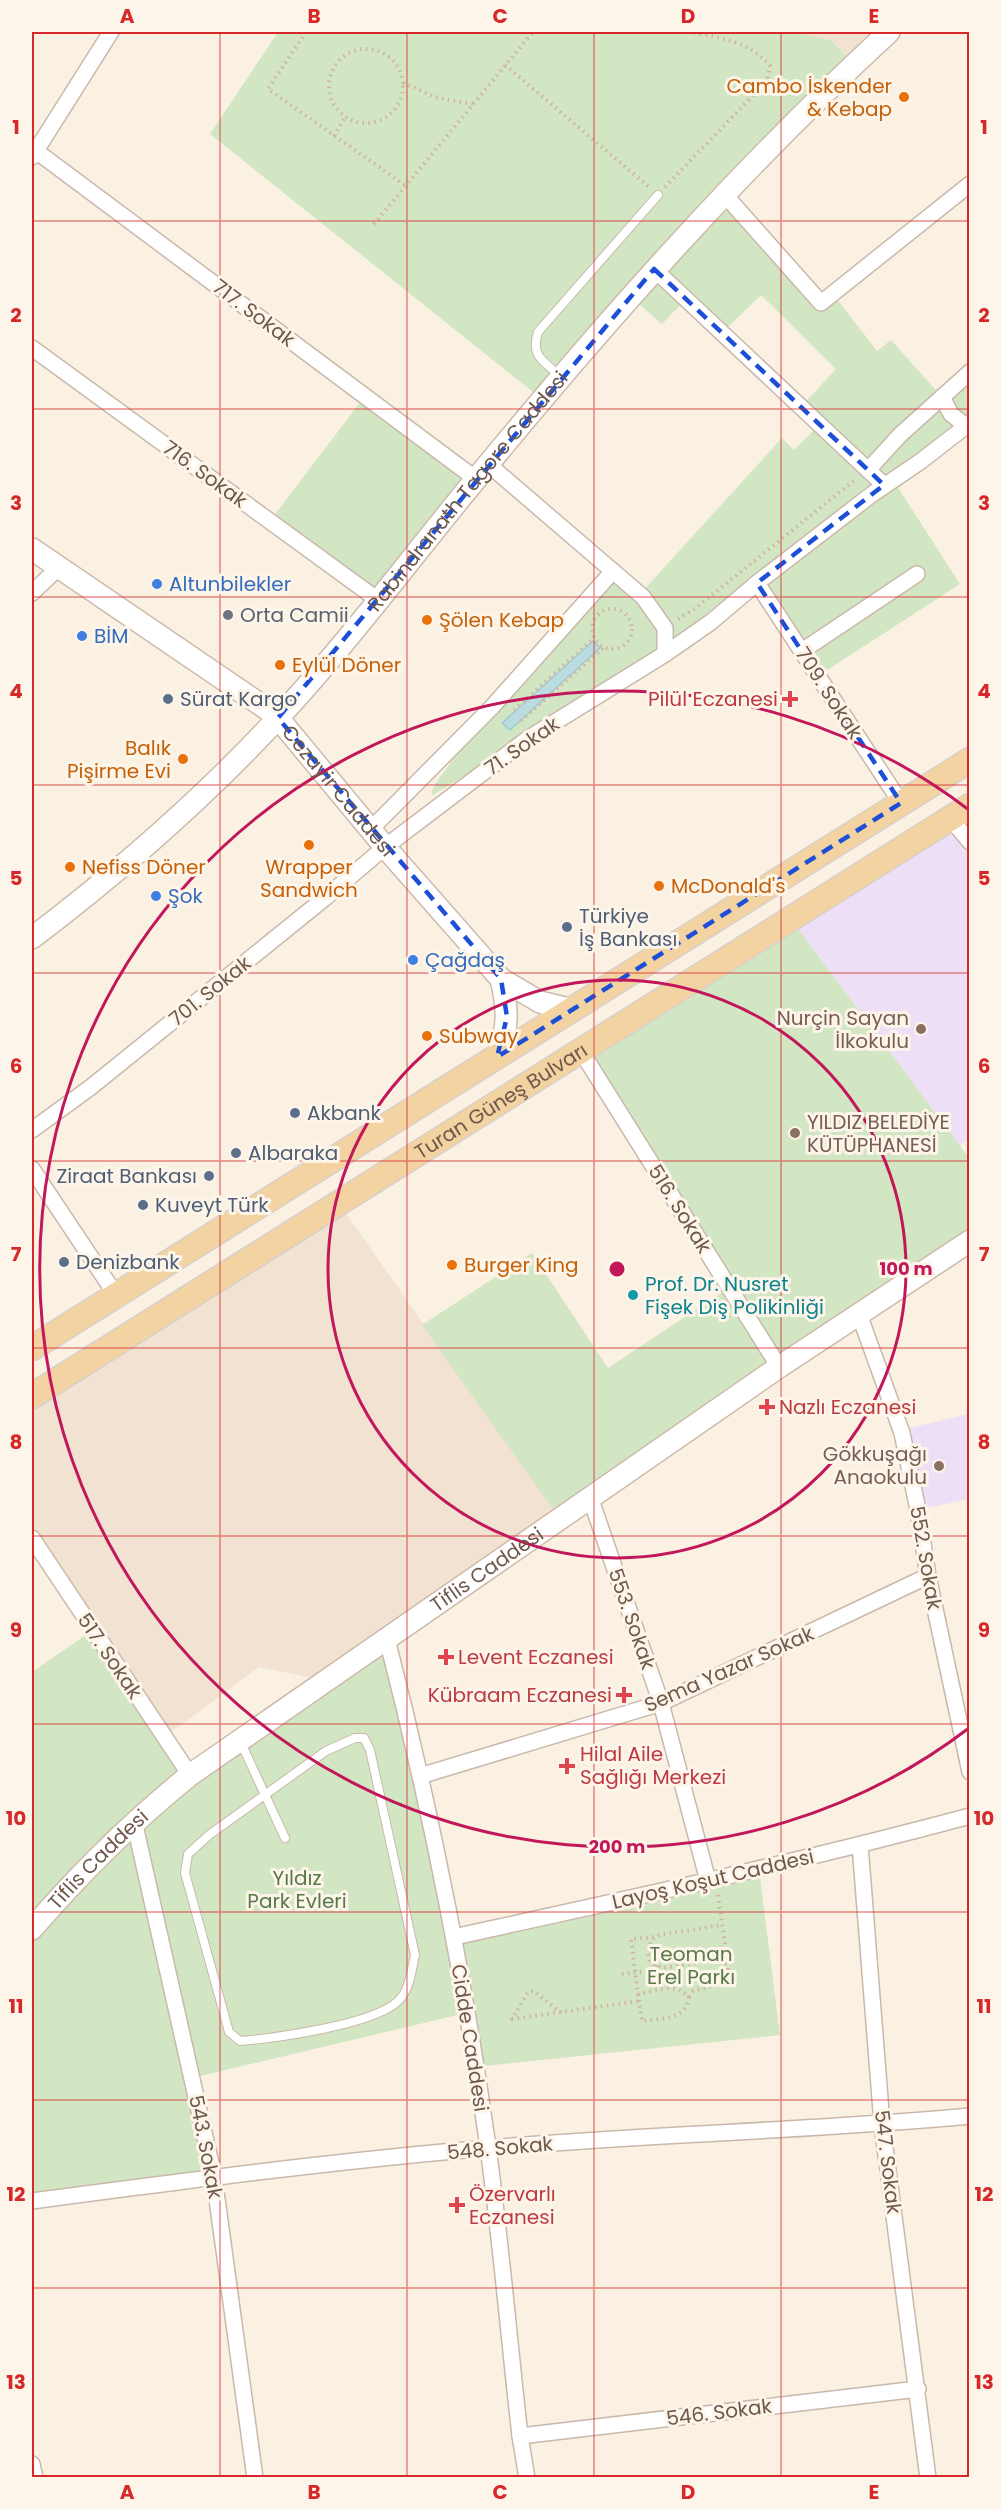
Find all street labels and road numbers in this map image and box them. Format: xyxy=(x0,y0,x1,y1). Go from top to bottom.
street label: 717. Sokak xyxy=(207,273,301,354)
street label: Rabindranath Tagore Caddesi xyxy=(361,365,574,617)
street label: 716. Sokak xyxy=(157,434,254,515)
street label: 709. Sokak xyxy=(789,642,870,745)
street label: 71. Sokak xyxy=(479,710,566,782)
street label: Cezayir Caddesi xyxy=(275,719,401,863)
street label: 701. Sokak xyxy=(163,949,257,1033)
street label: Turan Güneş Bulvarı xyxy=(409,1036,593,1166)
street label: 516. Sokak xyxy=(642,1159,719,1259)
street label: 552. Sokak xyxy=(903,1504,949,1613)
street label: Tiflis Caddesi xyxy=(425,1520,549,1618)
street label: 553. Sokak xyxy=(602,1565,663,1674)
street label: 517. Sokak xyxy=(71,1608,149,1705)
street label: Sema Yazar Sokak xyxy=(640,1619,819,1719)
street label: Tiflis Caddesi xyxy=(41,1803,154,1916)
street label: Layoş Koşut Caddesi xyxy=(609,1842,817,1916)
street label: Cidde Caddesi xyxy=(445,1962,495,2114)
street label: 543. Sokak xyxy=(182,2093,230,2202)
street label: 547. Sokak xyxy=(868,2109,908,2216)
street label: 548. Sokak xyxy=(446,2129,555,2167)
street label: 546. Sokak xyxy=(665,2392,774,2432)

